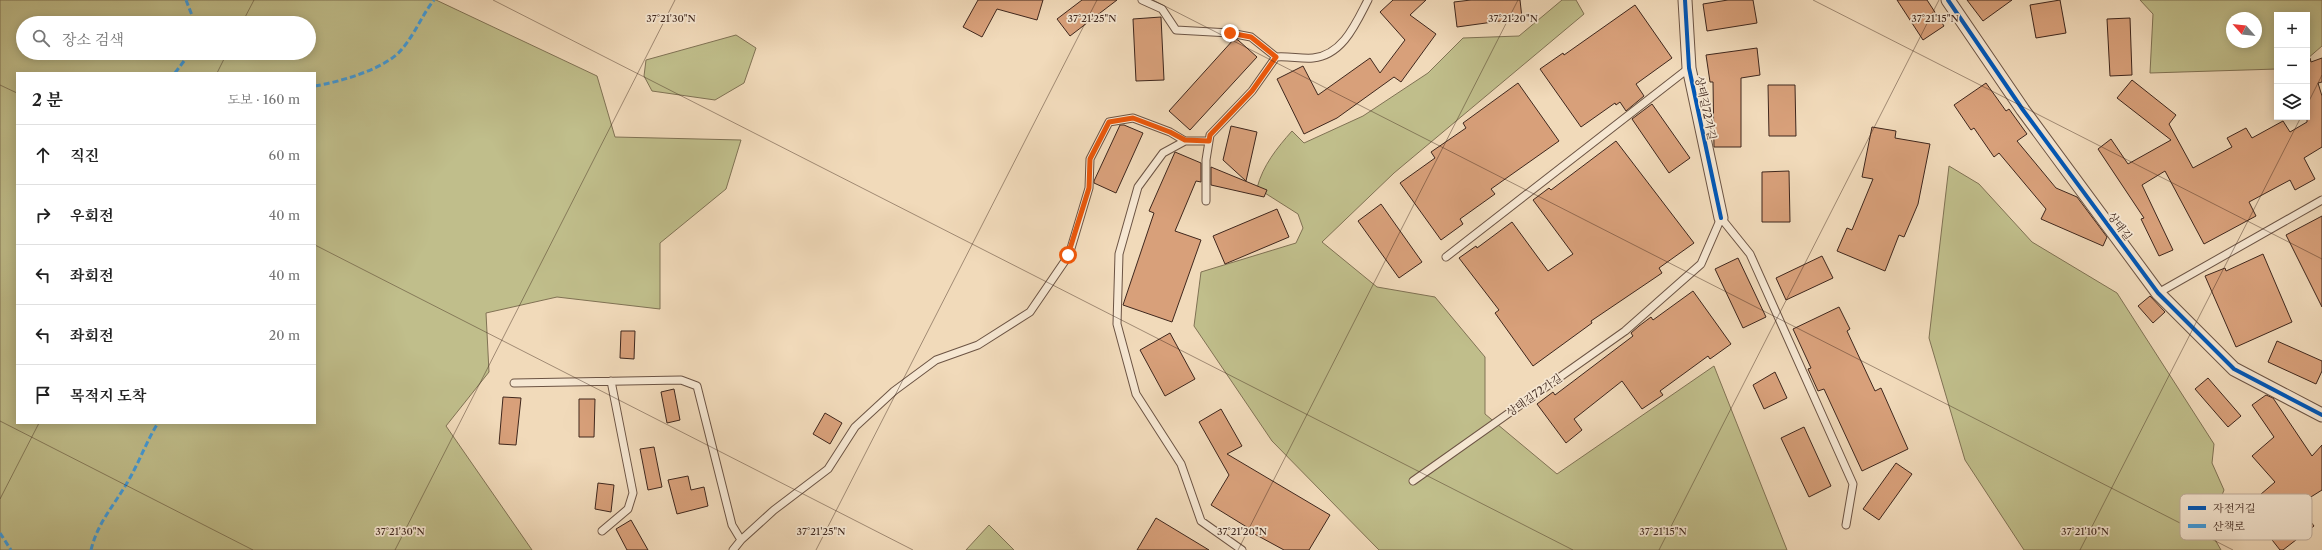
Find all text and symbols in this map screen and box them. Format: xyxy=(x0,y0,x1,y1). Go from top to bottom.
text: 37°21'30"N xyxy=(646,12,696,25)
text: 37°21'25"N xyxy=(1068,12,1116,25)
text: 37°21'20"N xyxy=(1488,12,1538,25)
text: 37°21'15"N xyxy=(1911,12,1959,25)
north arrow xyxy=(2226,12,2262,48)
map controls xyxy=(2274,12,2310,120)
button: + xyxy=(2274,12,2310,48)
search box xyxy=(16,16,316,60)
route end xyxy=(1221,24,1239,42)
icon: search xyxy=(30,27,52,49)
text: 장소 검색 xyxy=(62,30,124,49)
button: − xyxy=(2274,48,2310,84)
street label: 상태길72가길 xyxy=(1692,75,1720,141)
button: layers xyxy=(2274,84,2310,120)
text: 2 분 xyxy=(32,90,63,110)
text: 도보 · 160 m xyxy=(227,91,300,107)
icon: ahead xyxy=(32,144,54,166)
text: 직진 xyxy=(70,146,99,165)
text: 60 m xyxy=(269,147,300,163)
icon: right xyxy=(32,204,54,226)
text: 우회전 xyxy=(70,206,113,225)
text: 40 m xyxy=(269,207,300,223)
street label: 상태길 xyxy=(2105,209,2135,243)
route start xyxy=(1059,246,1077,264)
icon: left xyxy=(32,264,54,286)
text: 좌회전 xyxy=(70,266,113,285)
text: 40 m xyxy=(269,267,300,283)
icon: left xyxy=(32,324,54,346)
text: 좌회전 xyxy=(70,326,113,345)
text: 20 m xyxy=(269,327,300,343)
street label: 상태길72가길 xyxy=(1503,371,1565,419)
icon: arrive xyxy=(32,384,54,406)
text: 목적지 도착 xyxy=(70,386,146,405)
legend xyxy=(2180,494,2312,540)
text: 자전거길 xyxy=(2213,501,2256,515)
text: 산책로 xyxy=(2213,519,2245,533)
text: 37°21'30"N xyxy=(375,525,425,538)
text: 37°21'25"N xyxy=(797,525,845,538)
text: 37°21'20"N xyxy=(1217,525,1267,538)
text: 37°21'15"N xyxy=(1639,525,1687,538)
text: 37°21'10"N xyxy=(2061,525,2109,538)

